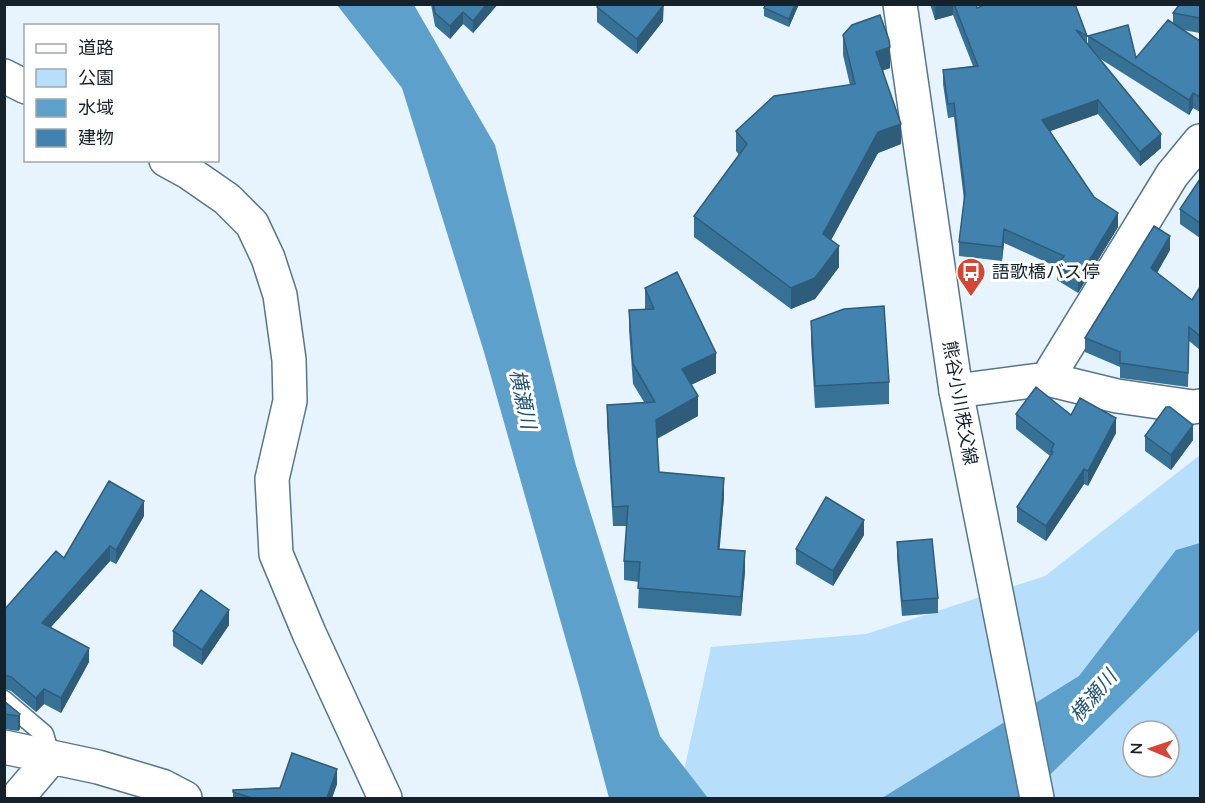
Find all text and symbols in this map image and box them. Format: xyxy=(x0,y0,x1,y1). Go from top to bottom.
legend xyxy=(24,24,219,162)
text: 道路 xyxy=(78,36,114,60)
text: 公園 xyxy=(78,66,114,90)
text: 水域 xyxy=(78,96,114,120)
text: 建物 xyxy=(78,126,114,150)
bus stop icon: 語歌橋バス停 xyxy=(955,256,987,298)
place label: 語歌橋バス停 xyxy=(992,260,1100,284)
street label: 熊谷小川秩父線 xyxy=(937,339,983,467)
water label: 横瀬川 xyxy=(503,367,542,433)
water label: 横瀬川 xyxy=(1064,663,1124,728)
north arrow xyxy=(1121,719,1181,779)
text: N xyxy=(1126,742,1148,755)

